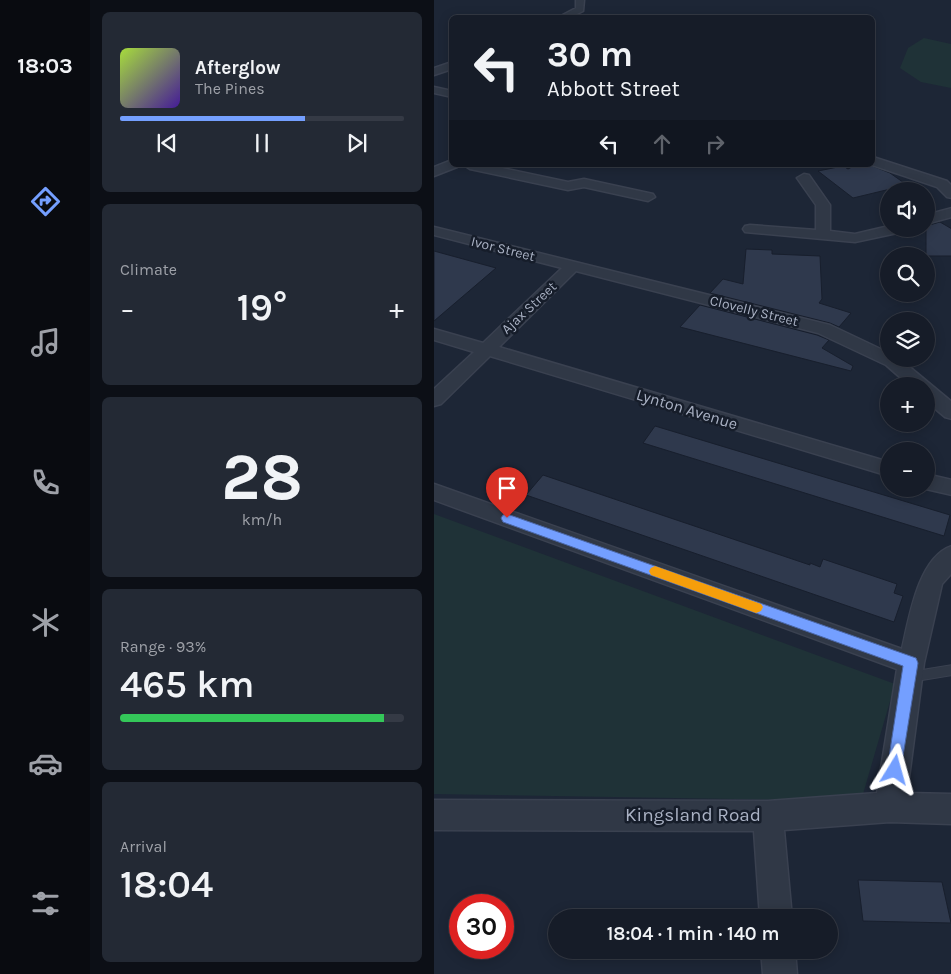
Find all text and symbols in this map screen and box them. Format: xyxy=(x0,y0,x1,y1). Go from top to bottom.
text: 30 m xyxy=(547,34,633,75)
icon: left xyxy=(464,35,529,100)
text: 18:03 xyxy=(17,53,73,79)
text: Afterglow xyxy=(195,57,281,79)
text: Abbott Street xyxy=(547,76,680,102)
text: The Pines xyxy=(195,79,265,98)
icon: previous xyxy=(153,129,181,157)
icon: pause xyxy=(248,129,276,157)
icon: next xyxy=(343,129,371,157)
icon: left xyxy=(595,130,623,158)
icon: ahead xyxy=(648,130,676,158)
icon: right xyxy=(701,130,729,158)
map controls xyxy=(880,182,935,497)
button: sound xyxy=(880,182,935,237)
icon: directions xyxy=(28,184,63,219)
street label: Ivor Street xyxy=(469,233,537,265)
button: search xyxy=(880,247,935,302)
text: Climate xyxy=(120,260,177,279)
street label: Ajax Street xyxy=(498,278,560,338)
text: 19° xyxy=(237,285,287,330)
text: − xyxy=(120,292,135,325)
text: + xyxy=(389,292,404,325)
street label: Clovelly Street xyxy=(708,292,800,330)
button: layers xyxy=(880,312,935,367)
icon: music xyxy=(28,325,63,360)
button: + xyxy=(880,377,935,432)
street label: Lynton Avenue xyxy=(634,385,740,433)
text: 28 xyxy=(221,439,303,515)
button: − xyxy=(880,442,935,497)
icon: phone xyxy=(28,465,63,500)
pin xyxy=(486,467,528,518)
icon: arrive xyxy=(493,474,521,502)
text: km/h xyxy=(242,510,282,529)
icon: climate xyxy=(28,605,63,640)
text: Range · 93% xyxy=(120,637,206,656)
text: 465 km xyxy=(120,662,254,707)
position arrow xyxy=(868,743,920,795)
icon: car xyxy=(28,746,63,781)
street label: Kingsland Road xyxy=(625,804,761,826)
text: Arrival xyxy=(120,837,167,856)
text: 18:04 xyxy=(120,862,213,907)
icon: filters xyxy=(28,886,63,921)
speed limit sign: 30 xyxy=(449,894,514,959)
text: 18:04 · 1 min · 140 m xyxy=(607,923,779,945)

